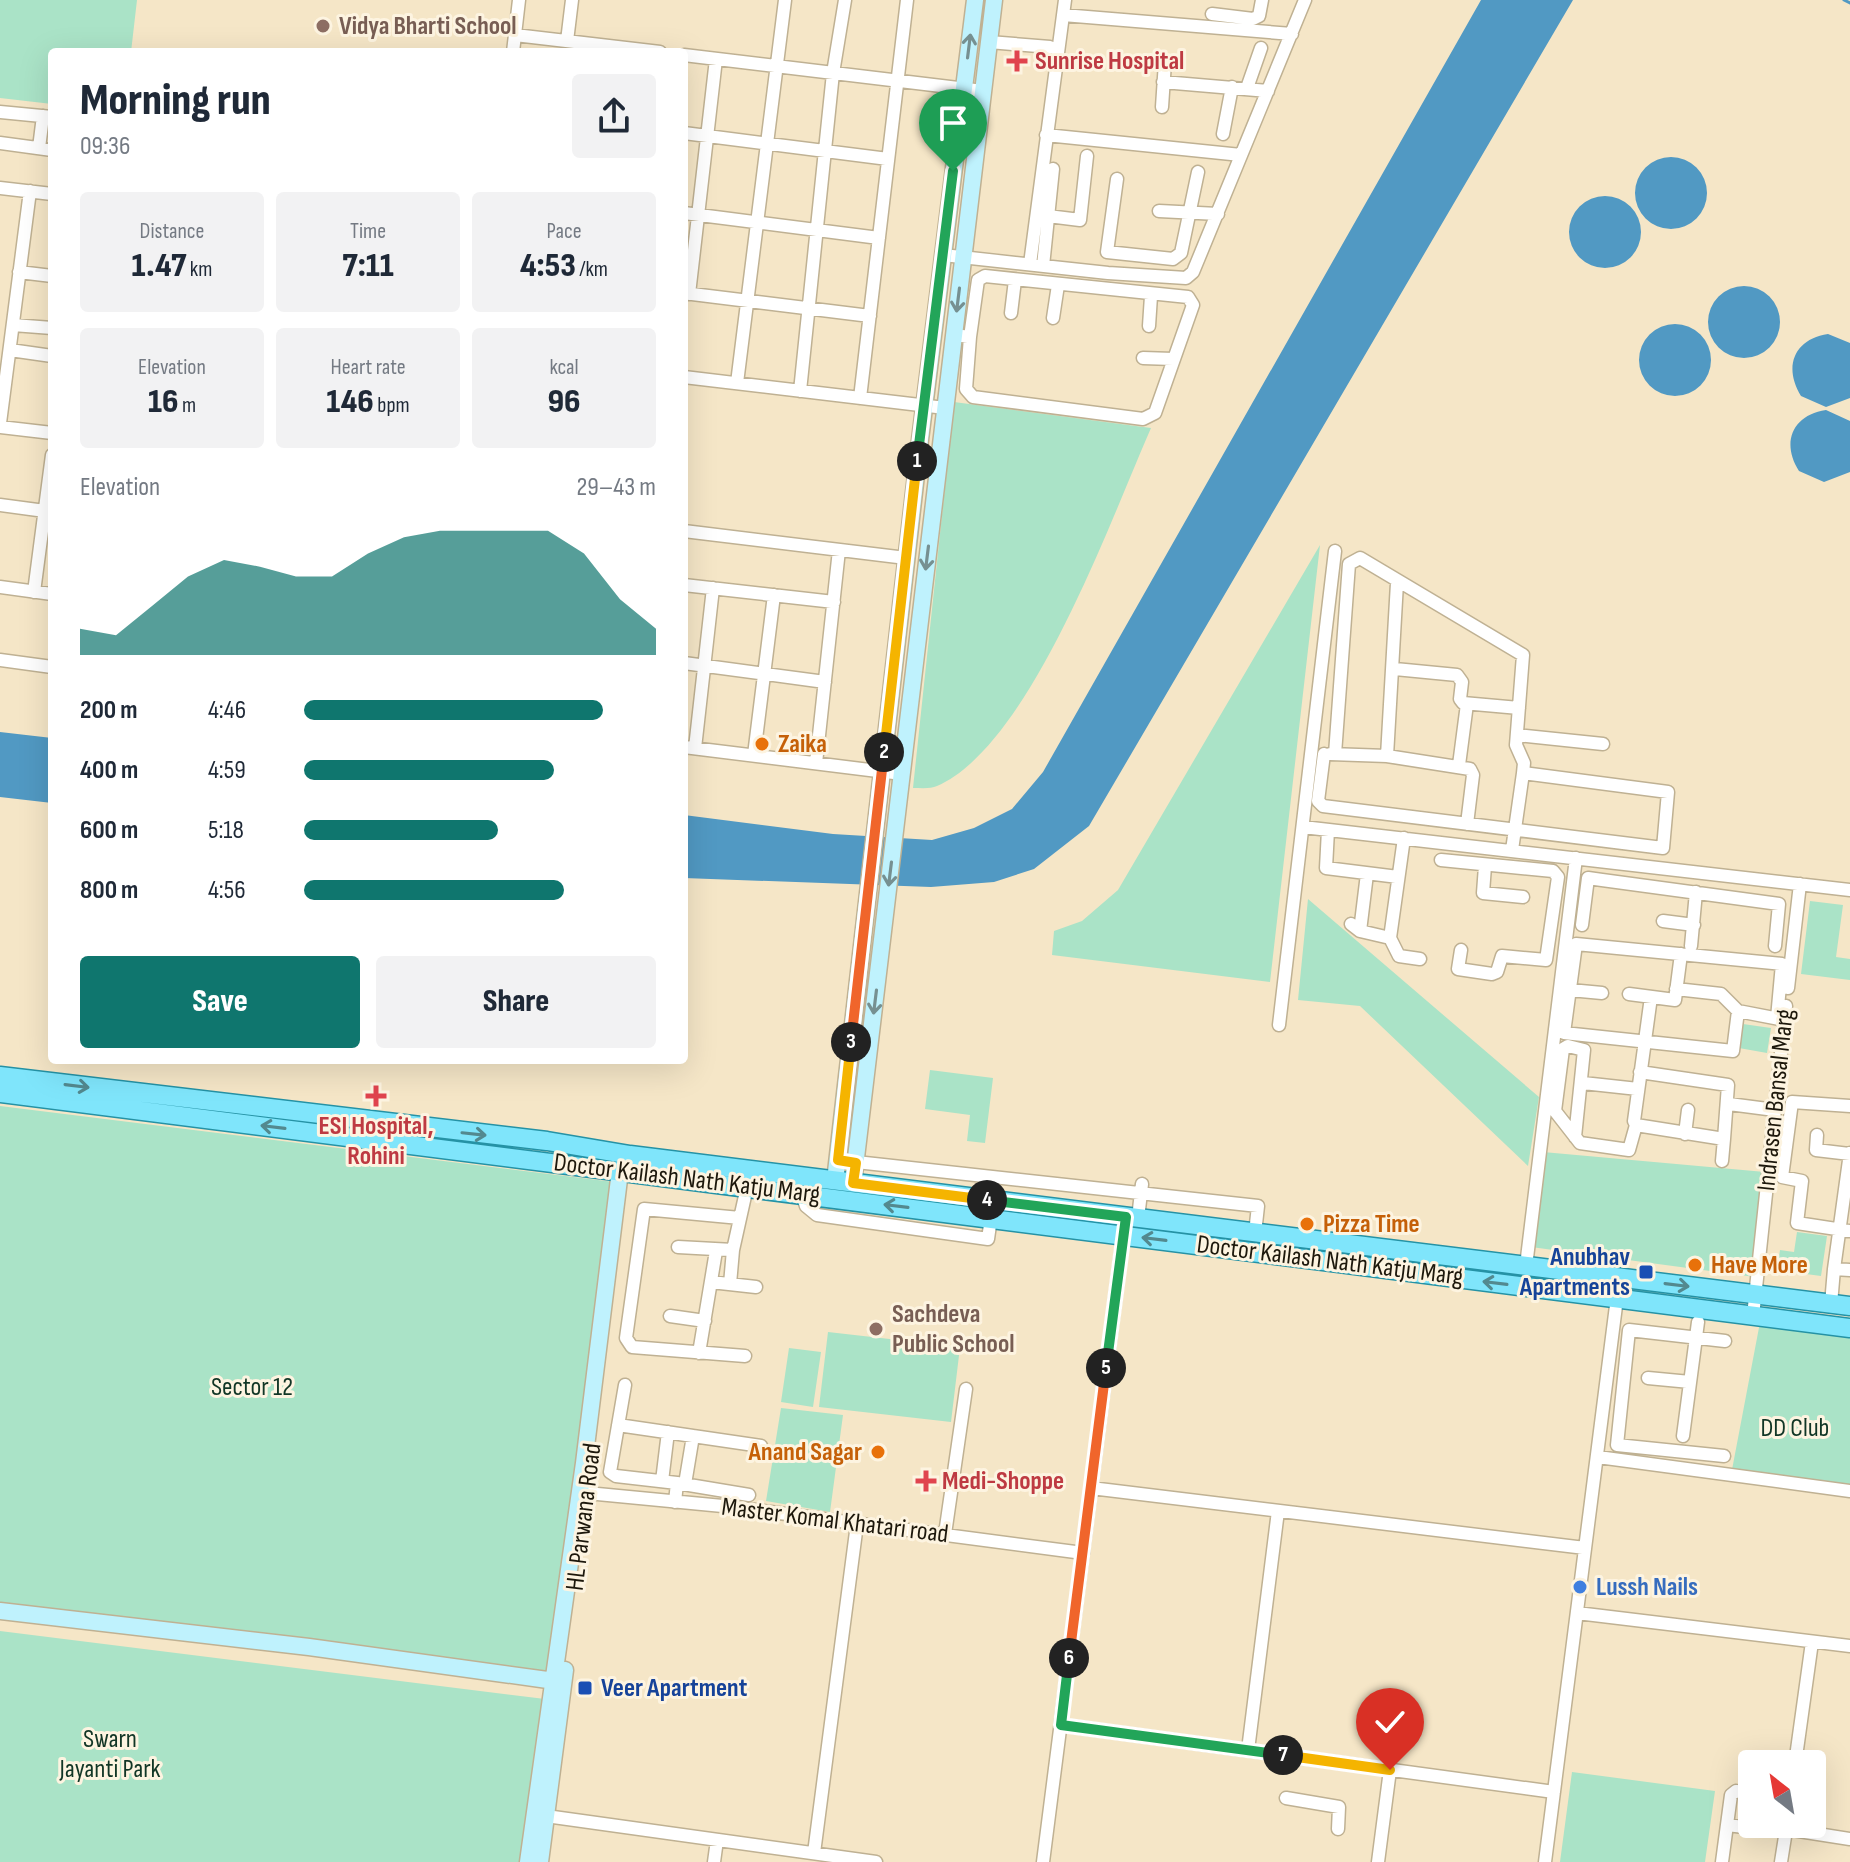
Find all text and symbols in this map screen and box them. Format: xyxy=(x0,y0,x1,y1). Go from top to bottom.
place label: Vidya Bharti School xyxy=(339,11,517,42)
marker: Vidya Bharti School xyxy=(314,17,332,35)
one-way arrow xyxy=(961,33,976,60)
place label: Sunrise Hospital xyxy=(1035,46,1184,77)
marker: Sunrise Hospital xyxy=(1006,50,1028,72)
text: Morning run xyxy=(80,74,271,127)
button: share xyxy=(572,74,656,158)
pin xyxy=(919,89,987,171)
icon: arrive xyxy=(931,101,975,145)
text: 09:36 xyxy=(80,131,130,162)
text: Distance xyxy=(140,218,204,245)
text: Time xyxy=(350,218,386,245)
text: Pace xyxy=(546,218,582,245)
text: 1.47 xyxy=(132,245,186,286)
text: 7:11 xyxy=(342,245,394,286)
text: 4:53 xyxy=(520,245,576,286)
text: km xyxy=(186,256,212,283)
text: /km xyxy=(576,256,608,283)
one-way arrow xyxy=(950,287,965,312)
text: Elevation xyxy=(138,354,206,381)
text: Heart rate xyxy=(330,354,406,381)
text: kcal xyxy=(549,354,579,381)
text: 16 xyxy=(148,381,178,422)
text: 146 xyxy=(326,381,374,422)
text: 96 xyxy=(547,381,581,422)
text: m xyxy=(178,392,196,419)
text: bpm xyxy=(374,392,410,419)
pin: 1 xyxy=(897,441,937,481)
text: 1 xyxy=(913,447,921,474)
text: Elevation xyxy=(80,472,160,503)
text: 29–43 m xyxy=(577,472,656,503)
one-way arrow xyxy=(919,545,934,570)
text: 200 m xyxy=(80,695,137,726)
text: 4:46 xyxy=(208,695,246,726)
place label: Zaika xyxy=(778,729,827,760)
pin: 2 xyxy=(864,732,904,772)
marker: Zaika xyxy=(753,735,771,753)
text: 2 xyxy=(879,738,889,765)
text: 400 m xyxy=(80,755,138,786)
text: 4:59 xyxy=(208,755,246,786)
text: 600 m xyxy=(80,815,138,846)
text: 5:18 xyxy=(208,815,244,846)
one-way arrow xyxy=(882,861,897,886)
text: 800 m xyxy=(80,875,138,906)
text: 4:56 xyxy=(208,875,246,906)
button: Save xyxy=(80,956,360,1048)
button: Share xyxy=(376,956,656,1048)
one-way arrow xyxy=(867,988,882,1015)
street label: Indrasen Bansal Marg xyxy=(1751,1007,1801,1193)
pin: 3 xyxy=(831,1022,871,1062)
text: 3 xyxy=(846,1028,856,1055)
one-way arrow xyxy=(64,1079,90,1094)
marker: ESI Hospital, Rohini xyxy=(365,1085,387,1107)
place label: ESI Hospital, Rohini xyxy=(318,1111,434,1172)
one-way arrow xyxy=(261,1119,286,1134)
one-way arrow xyxy=(461,1127,487,1142)
street label: Doctor Kailash Nath Katju Marg xyxy=(552,1147,822,1211)
pin: 4 xyxy=(967,1180,1007,1220)
text: 4 xyxy=(982,1186,992,1213)
one-way arrow xyxy=(883,1198,910,1213)
place label: Pizza Time xyxy=(1323,1209,1420,1240)
marker: Pizza Time xyxy=(1298,1215,1316,1233)
street label: Doctor Kailash Nath Katju Marg xyxy=(1195,1229,1465,1293)
one-way arrow xyxy=(1141,1231,1168,1246)
place label: Anubhav Apartments xyxy=(1519,1242,1630,1303)
place label: Have More xyxy=(1711,1250,1808,1281)
marker: Have More xyxy=(1686,1256,1704,1274)
marker: Anubhav Apartments xyxy=(1637,1263,1655,1281)
one-way arrow xyxy=(1482,1275,1509,1290)
one-way arrow xyxy=(1663,1277,1690,1292)
place label: Sachdeva Public School xyxy=(892,1299,1015,1360)
marker: Sachdeva Public School xyxy=(867,1320,885,1338)
pin: 5 xyxy=(1086,1348,1126,1388)
text: 5 xyxy=(1101,1354,1111,1381)
park label: Sector 12 xyxy=(211,1372,293,1403)
park label: DD Club xyxy=(1761,1413,1829,1444)
place label: Anand Sagar xyxy=(747,1437,862,1468)
street label: HL Parwana Road xyxy=(560,1442,608,1592)
marker: Anand Sagar xyxy=(869,1443,887,1461)
place label: Medi-Shoppe xyxy=(942,1466,1064,1497)
marker: Medi-Shoppe xyxy=(917,1472,935,1490)
street label: Master Komal Khatari road xyxy=(720,1492,950,1550)
place label: Lussh Nails xyxy=(1596,1572,1698,1603)
marker: Lussh Nails xyxy=(1571,1578,1589,1596)
pin: 6 xyxy=(1049,1638,1089,1678)
text: 6 xyxy=(1064,1644,1074,1671)
place label: Veer Apartment xyxy=(601,1673,748,1704)
marker: Veer Apartment xyxy=(576,1679,594,1697)
pin xyxy=(1356,1688,1424,1770)
icon: check xyxy=(1368,1700,1412,1744)
park label: Swarn Jayanti Park xyxy=(58,1724,161,1785)
pin: 7 xyxy=(1263,1735,1303,1775)
text: 7 xyxy=(1278,1741,1288,1768)
north arrow xyxy=(1738,1750,1826,1838)
map controls xyxy=(1738,1750,1826,1838)

